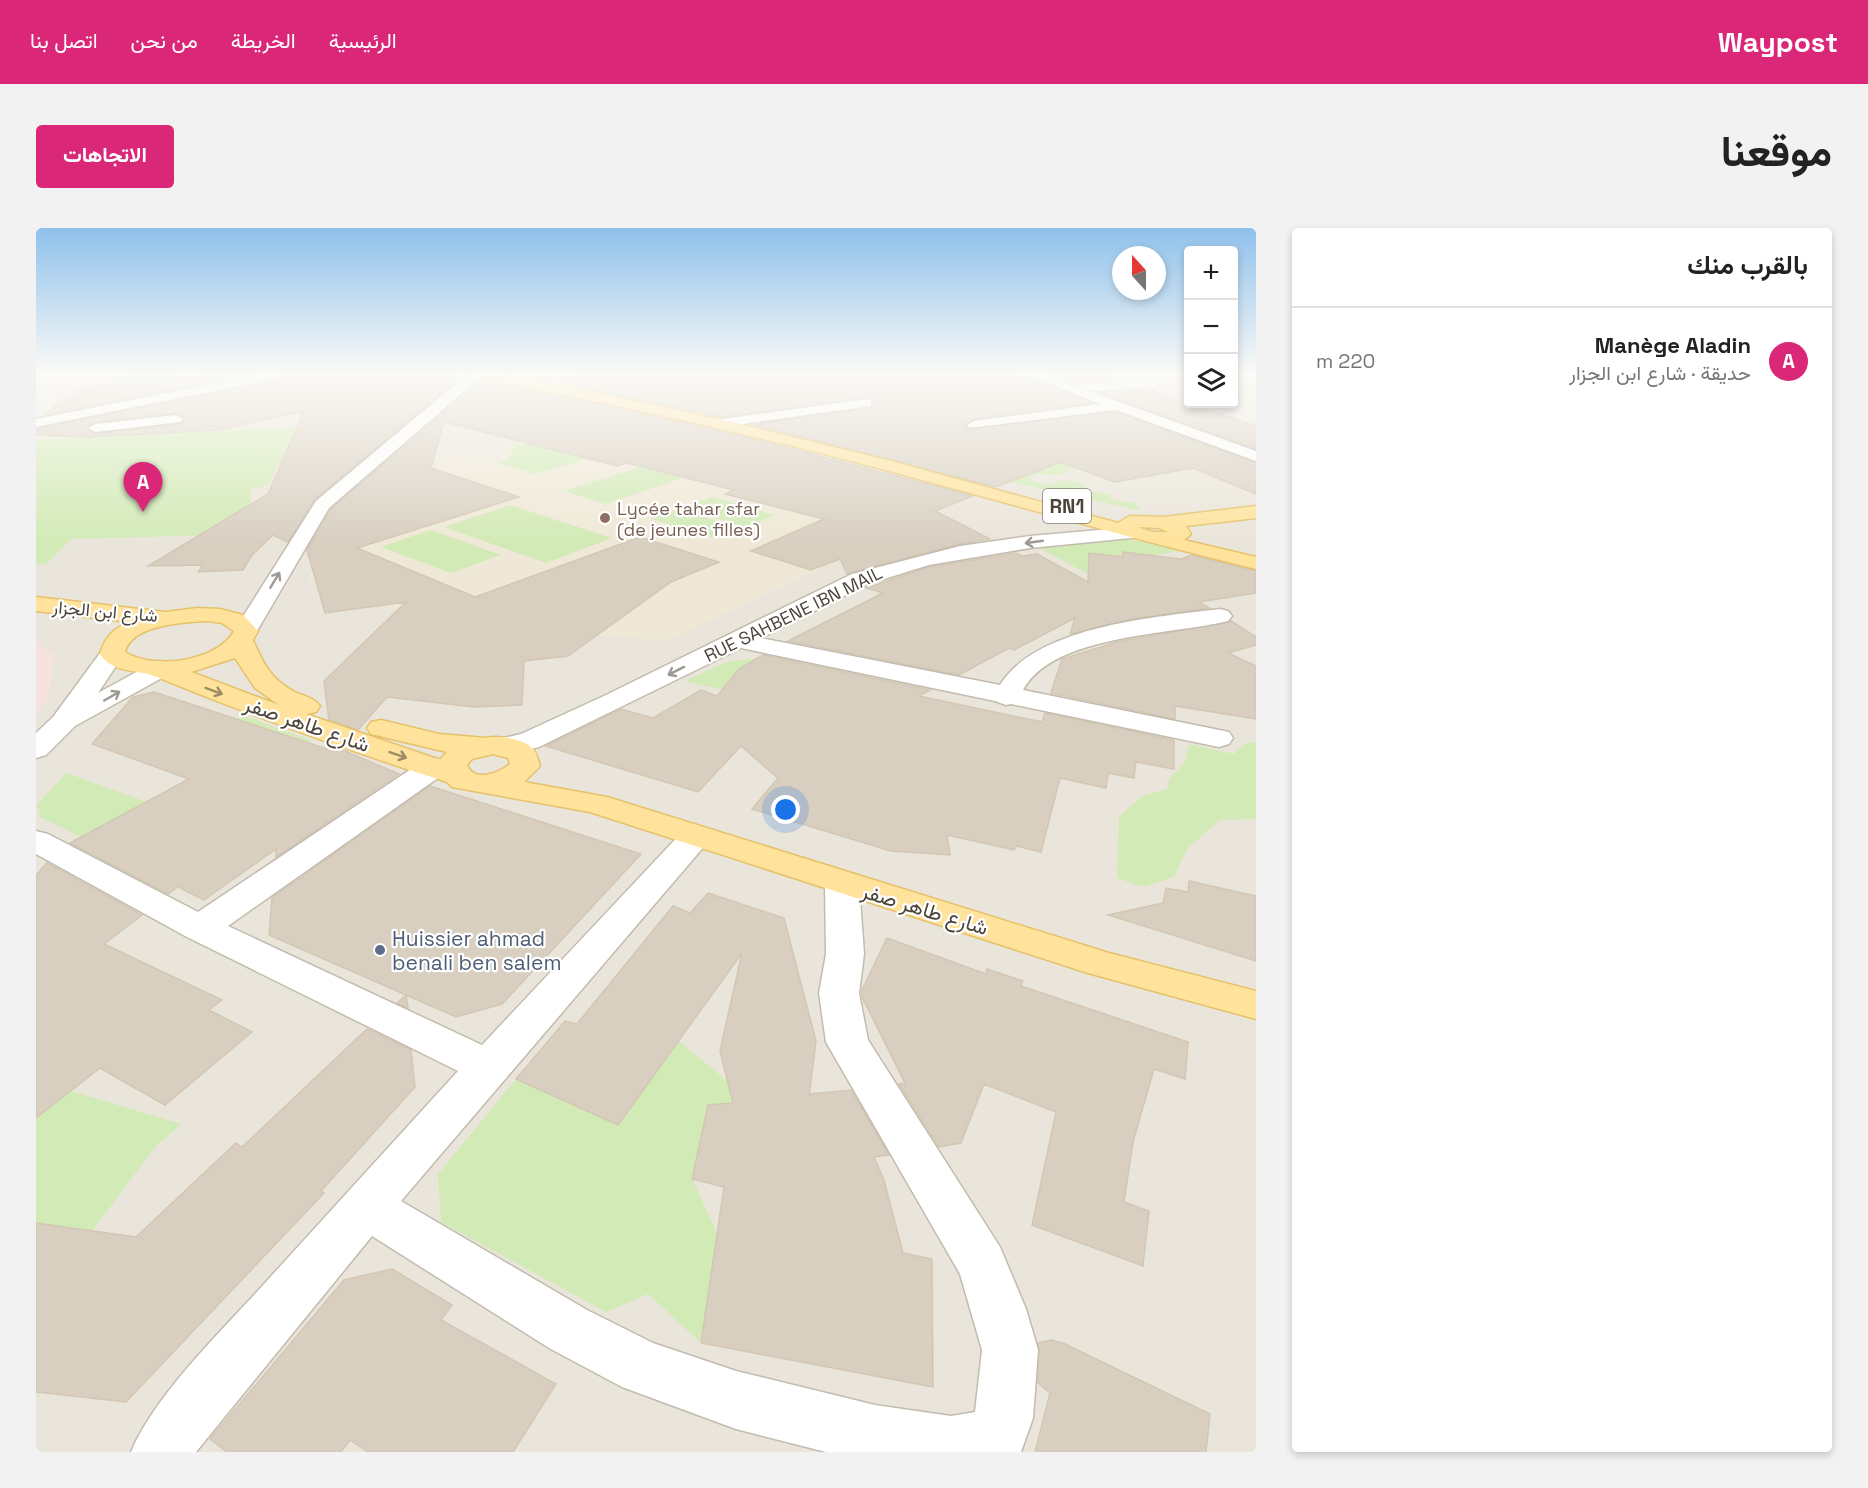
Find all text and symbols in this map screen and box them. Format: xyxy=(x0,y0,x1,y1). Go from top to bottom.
text: Waypost xyxy=(1718,24,1838,60)
text: اتصل بنا xyxy=(30,27,98,54)
text: من نحن xyxy=(131,27,198,54)
text: الخريطة xyxy=(231,27,296,54)
text: الرئيسية xyxy=(329,27,397,54)
button: الاتجاهات xyxy=(36,125,174,188)
text: موقعنا xyxy=(1721,125,1832,178)
north arrow xyxy=(1112,246,1166,300)
map controls xyxy=(1184,246,1238,408)
button: + xyxy=(1184,246,1238,300)
text: بالقرب منك xyxy=(1687,248,1808,282)
button: − xyxy=(1184,300,1238,354)
text: Manège Aladin xyxy=(1595,331,1751,359)
text: 220 m xyxy=(1316,348,1375,374)
text: A xyxy=(1782,348,1795,374)
button: layers xyxy=(1184,354,1238,408)
text: حديقة · شارع ابن الجزار xyxy=(1569,360,1751,386)
pin: A xyxy=(124,462,162,512)
road number: RN1 xyxy=(1043,489,1091,523)
place label: Lycée tahar sfar (de jeunes filles) xyxy=(617,497,760,541)
marker: Lycée tahar sfar (de jeunes filles) xyxy=(598,511,612,525)
one-way arrow xyxy=(1025,537,1044,548)
street label: RUE SAHBENE IBN MAIL xyxy=(700,561,886,667)
one-way arrow xyxy=(270,572,282,589)
street label: شارع ابن الجزار xyxy=(50,595,159,628)
one-way arrow xyxy=(667,665,685,677)
one-way arrow xyxy=(204,687,223,698)
one-way arrow xyxy=(102,690,120,701)
street label: شارع طاهر صفر xyxy=(239,690,373,759)
one-way arrow xyxy=(388,750,407,761)
your location xyxy=(771,795,800,824)
street label: شارع طاهر صفر xyxy=(857,877,992,942)
place label: Huissier ahmad benali ben salem xyxy=(392,925,562,976)
marker: Huissier ahmad benali ben salem xyxy=(373,943,387,957)

